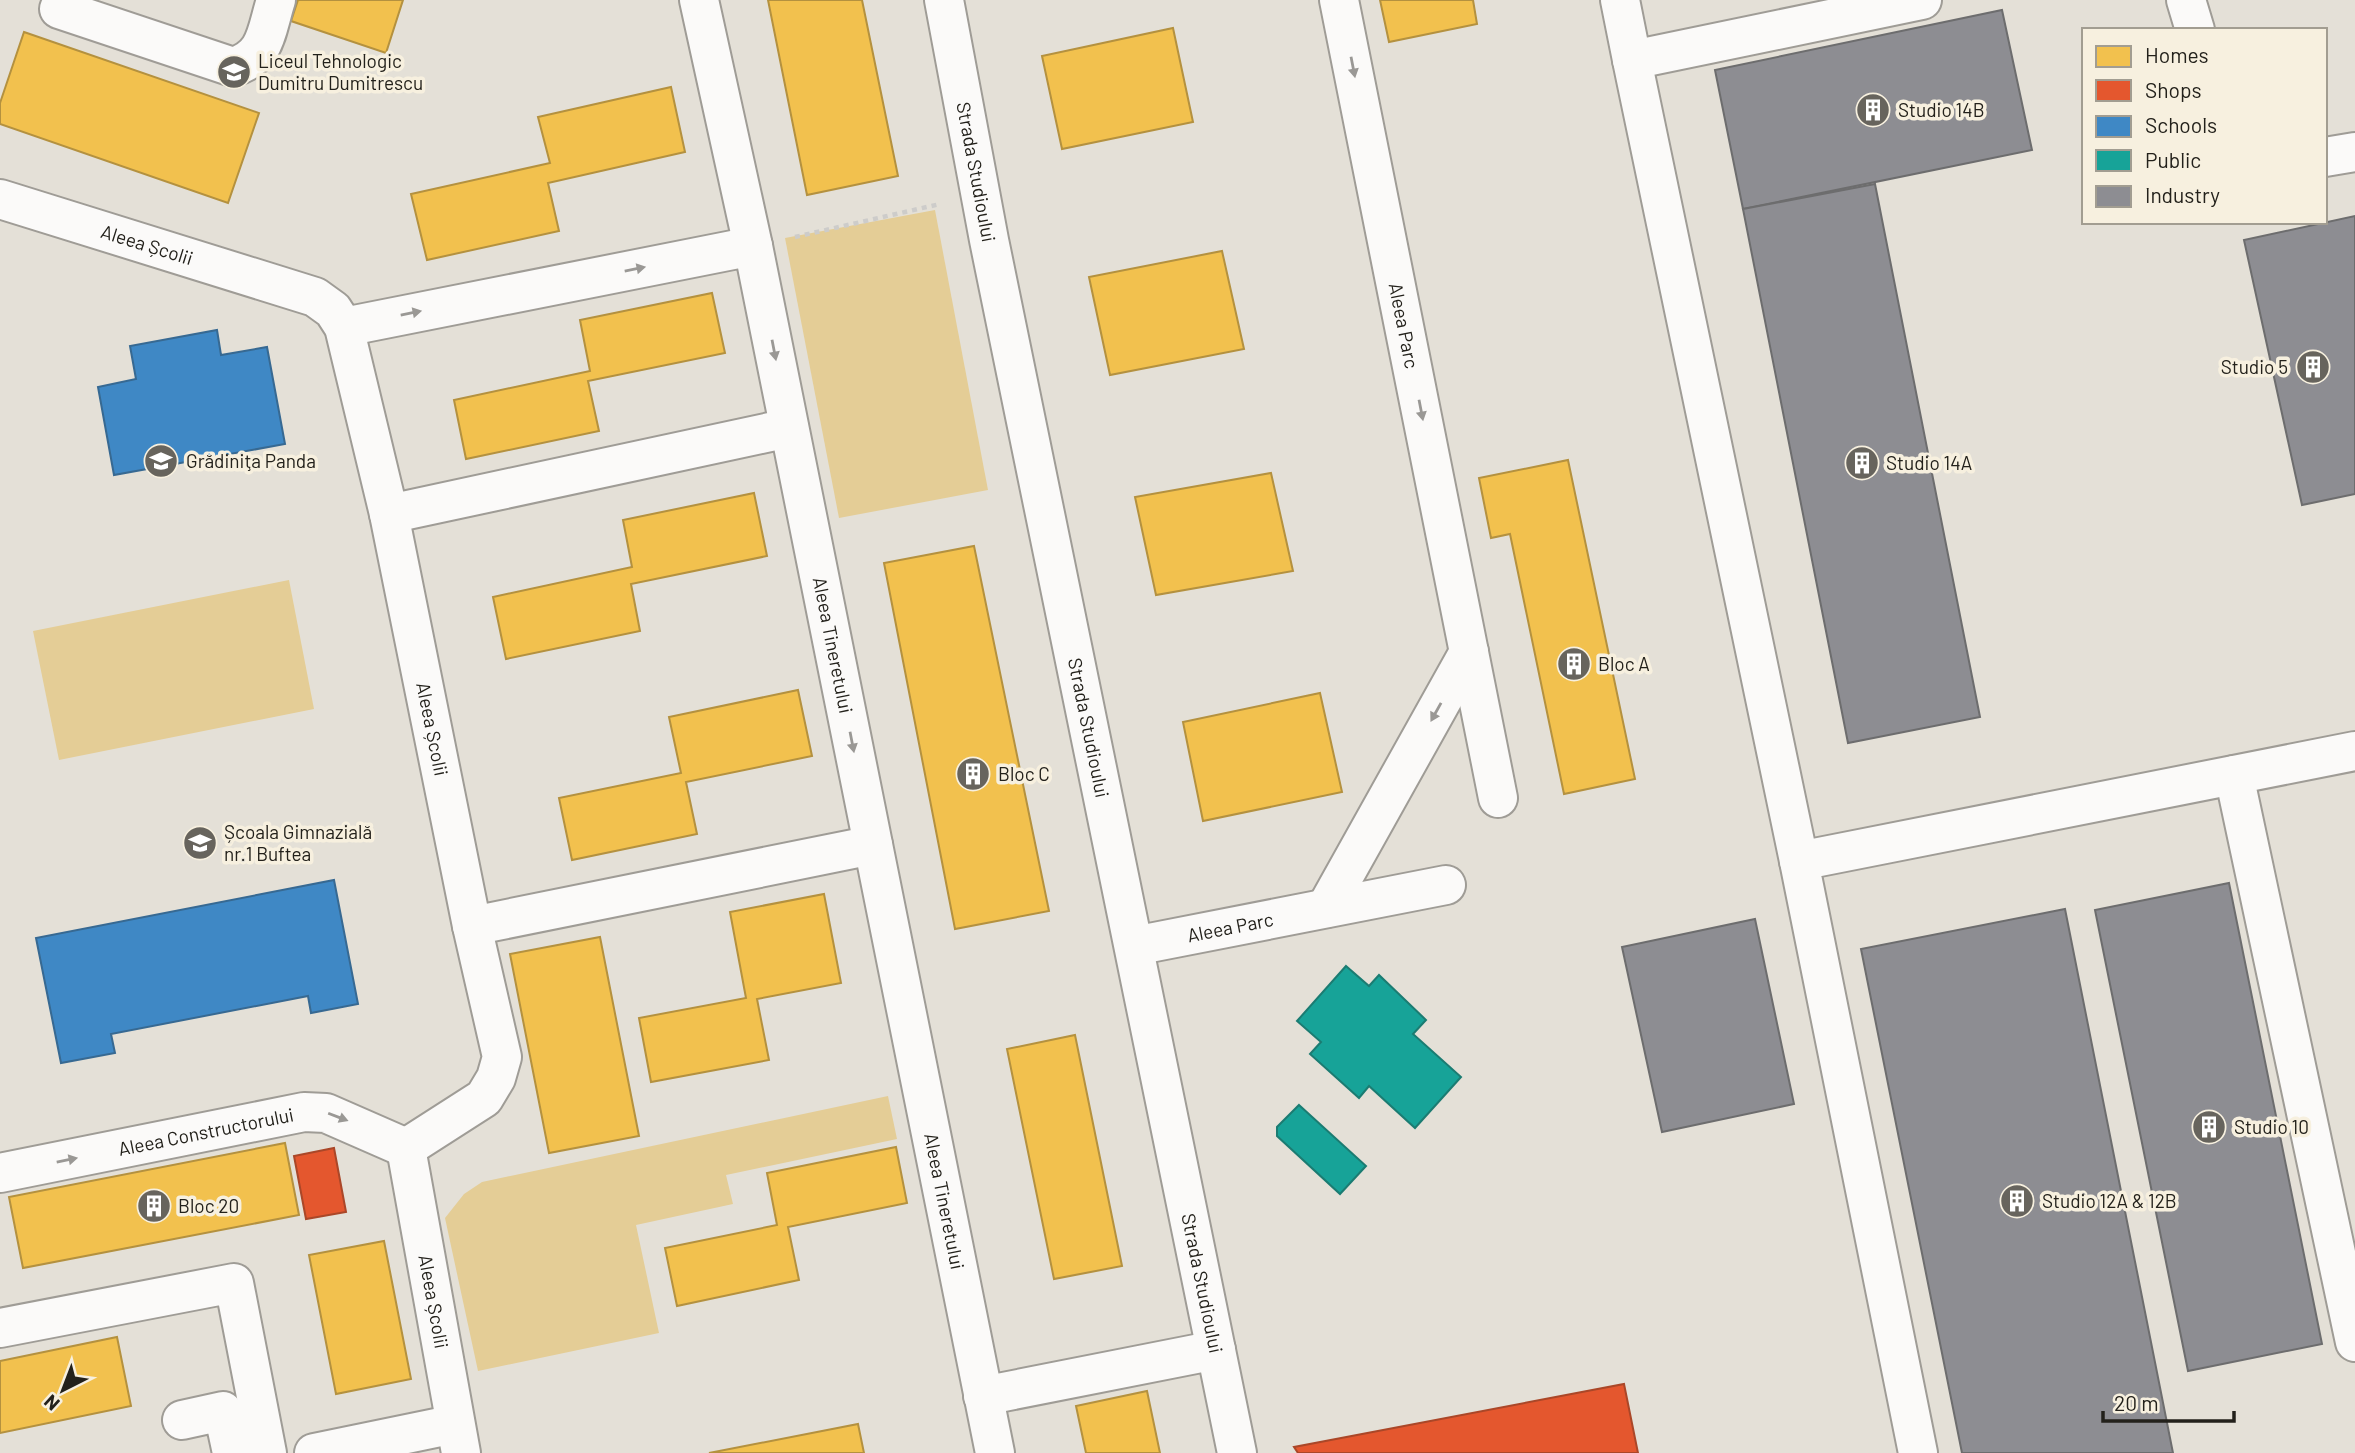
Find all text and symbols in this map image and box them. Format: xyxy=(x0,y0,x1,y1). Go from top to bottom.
legend xyxy=(2082,28,2327,224)
text: Homes xyxy=(2145,42,2209,67)
place label: Liceul Tehnologic Dumitru Dumitrescu xyxy=(258,49,423,94)
school or university icon: Liceul Tehnologic Dumitru Dumitrescu xyxy=(215,53,253,91)
one-way arrow xyxy=(1347,56,1358,78)
text: Shops xyxy=(2145,77,2202,102)
building icon: Studio 14B xyxy=(1854,91,1892,129)
place label: Studio 14B xyxy=(1898,98,1985,121)
street label: Strada Studioului xyxy=(952,100,1001,244)
text: Schools xyxy=(2145,112,2217,137)
text: Public xyxy=(2145,147,2201,172)
text: Industry xyxy=(2145,182,2220,207)
street label: Aleea Școlii xyxy=(98,219,196,269)
one-way arrow xyxy=(624,264,646,275)
street label: Aleea Parc xyxy=(1385,280,1424,371)
one-way arrow xyxy=(400,308,422,319)
one-way arrow xyxy=(769,339,780,361)
building icon: Studio 5 xyxy=(2294,348,2332,386)
place label: Studio 5 xyxy=(2221,355,2288,378)
one-way arrow xyxy=(1416,399,1427,421)
school or university icon: Grădiniţa Panda xyxy=(142,442,180,480)
building icon: Studio 14A xyxy=(1843,444,1881,482)
place label: Grădiniţa Panda xyxy=(186,449,316,472)
place label: Studio 14A xyxy=(1886,451,1972,474)
street label: Aleea Tineretului xyxy=(809,575,858,715)
building icon: Bloc A xyxy=(1555,645,1593,683)
place label: Bloc A xyxy=(1598,652,1650,675)
street label: Strada Studioului xyxy=(1064,656,1115,799)
street label: Aleea Școlii xyxy=(412,680,453,778)
one-way arrow xyxy=(1430,702,1442,722)
one-way arrow xyxy=(847,731,858,753)
building icon: Bloc C xyxy=(954,755,992,793)
place label: Bloc C xyxy=(998,762,1050,785)
place label: Școala Gimnazială nr.1 Buftea xyxy=(224,820,372,865)
school or university icon: Școala Gimnazială nr.1 Buftea xyxy=(181,824,219,862)
street label: Aleea Parc xyxy=(1185,907,1275,946)
street label: Aleea Constructorului xyxy=(116,1102,295,1160)
building icon: Studio 10 xyxy=(2190,1108,2228,1146)
one-way arrow xyxy=(328,1112,349,1123)
place label: Studio 10 xyxy=(2234,1115,2309,1138)
street label: Aleea Tineretului xyxy=(920,1131,970,1271)
one-way arrow xyxy=(56,1154,78,1165)
building icon: Studio 12A & 12B xyxy=(1998,1182,2036,1220)
building icon: Bloc 20 xyxy=(135,1187,173,1225)
place label: Studio 12A & 12B xyxy=(2042,1189,2177,1212)
place label: Bloc 20 xyxy=(178,1194,239,1217)
street label: Strada Studioului xyxy=(1177,1211,1228,1355)
street label: Aleea Școlii xyxy=(414,1253,454,1350)
north arrow xyxy=(28,1355,98,1425)
scale bar xyxy=(2103,1380,2234,1424)
text: N xyxy=(39,1390,64,1416)
text: 20 m xyxy=(2114,1390,2159,1415)

